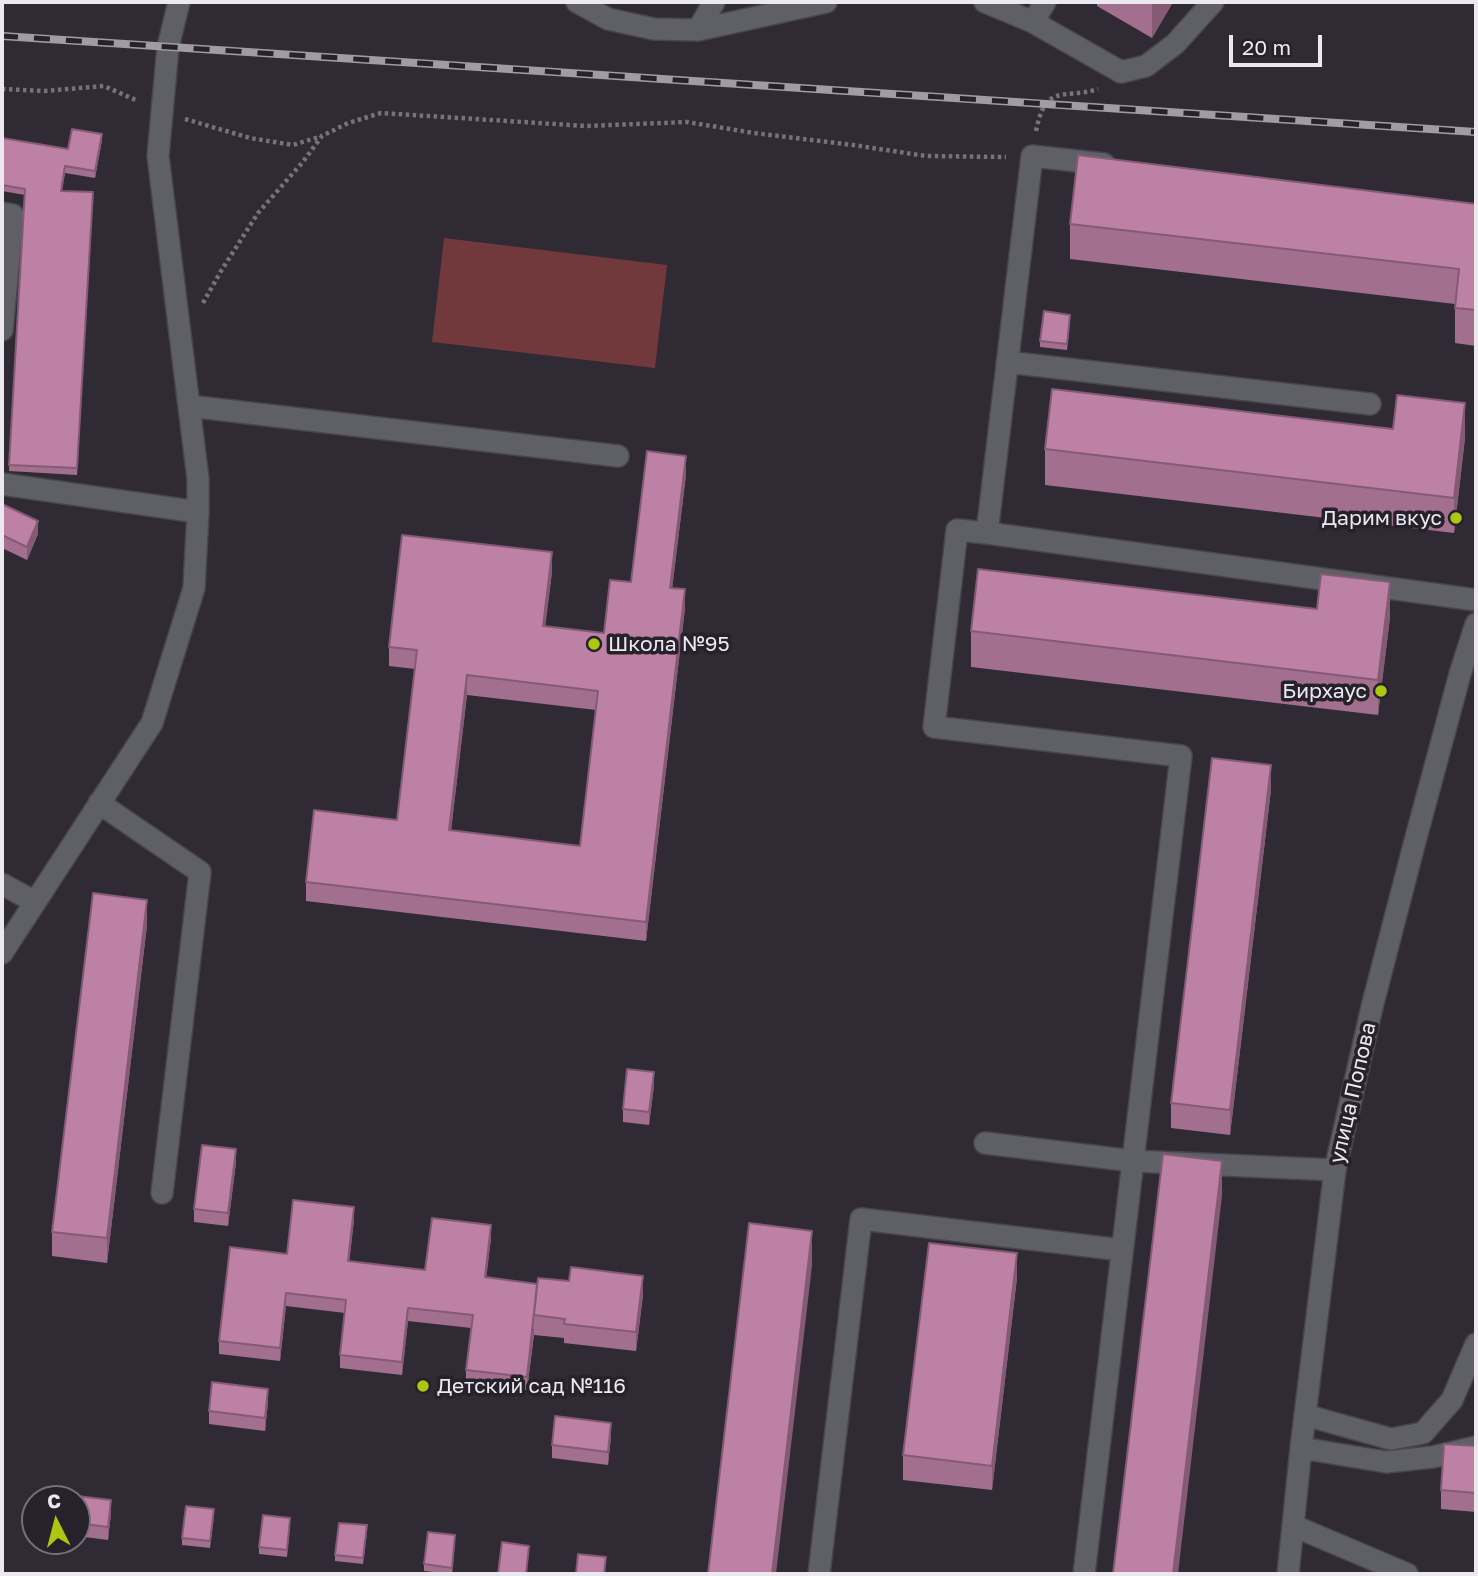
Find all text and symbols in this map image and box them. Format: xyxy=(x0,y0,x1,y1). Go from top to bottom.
scale bar xyxy=(1233,21,1326,65)
text: 20 m xyxy=(1242,34,1291,60)
place label: Дарим вкус xyxy=(1322,505,1442,531)
marker: Дарим вкус xyxy=(1448,510,1464,526)
place label: Школа №95 xyxy=(608,631,730,657)
marker: Школа №95 xyxy=(586,636,602,652)
place label: Бирхаус xyxy=(1282,678,1367,704)
marker: Бирхаус xyxy=(1373,683,1389,699)
street label: улица Попова xyxy=(1325,1020,1381,1166)
place label: Детский сад №116 xyxy=(437,1373,626,1399)
marker: Детский сад №116 xyxy=(415,1378,431,1394)
north arrow xyxy=(21,1485,91,1555)
text: С xyxy=(46,1488,62,1513)

